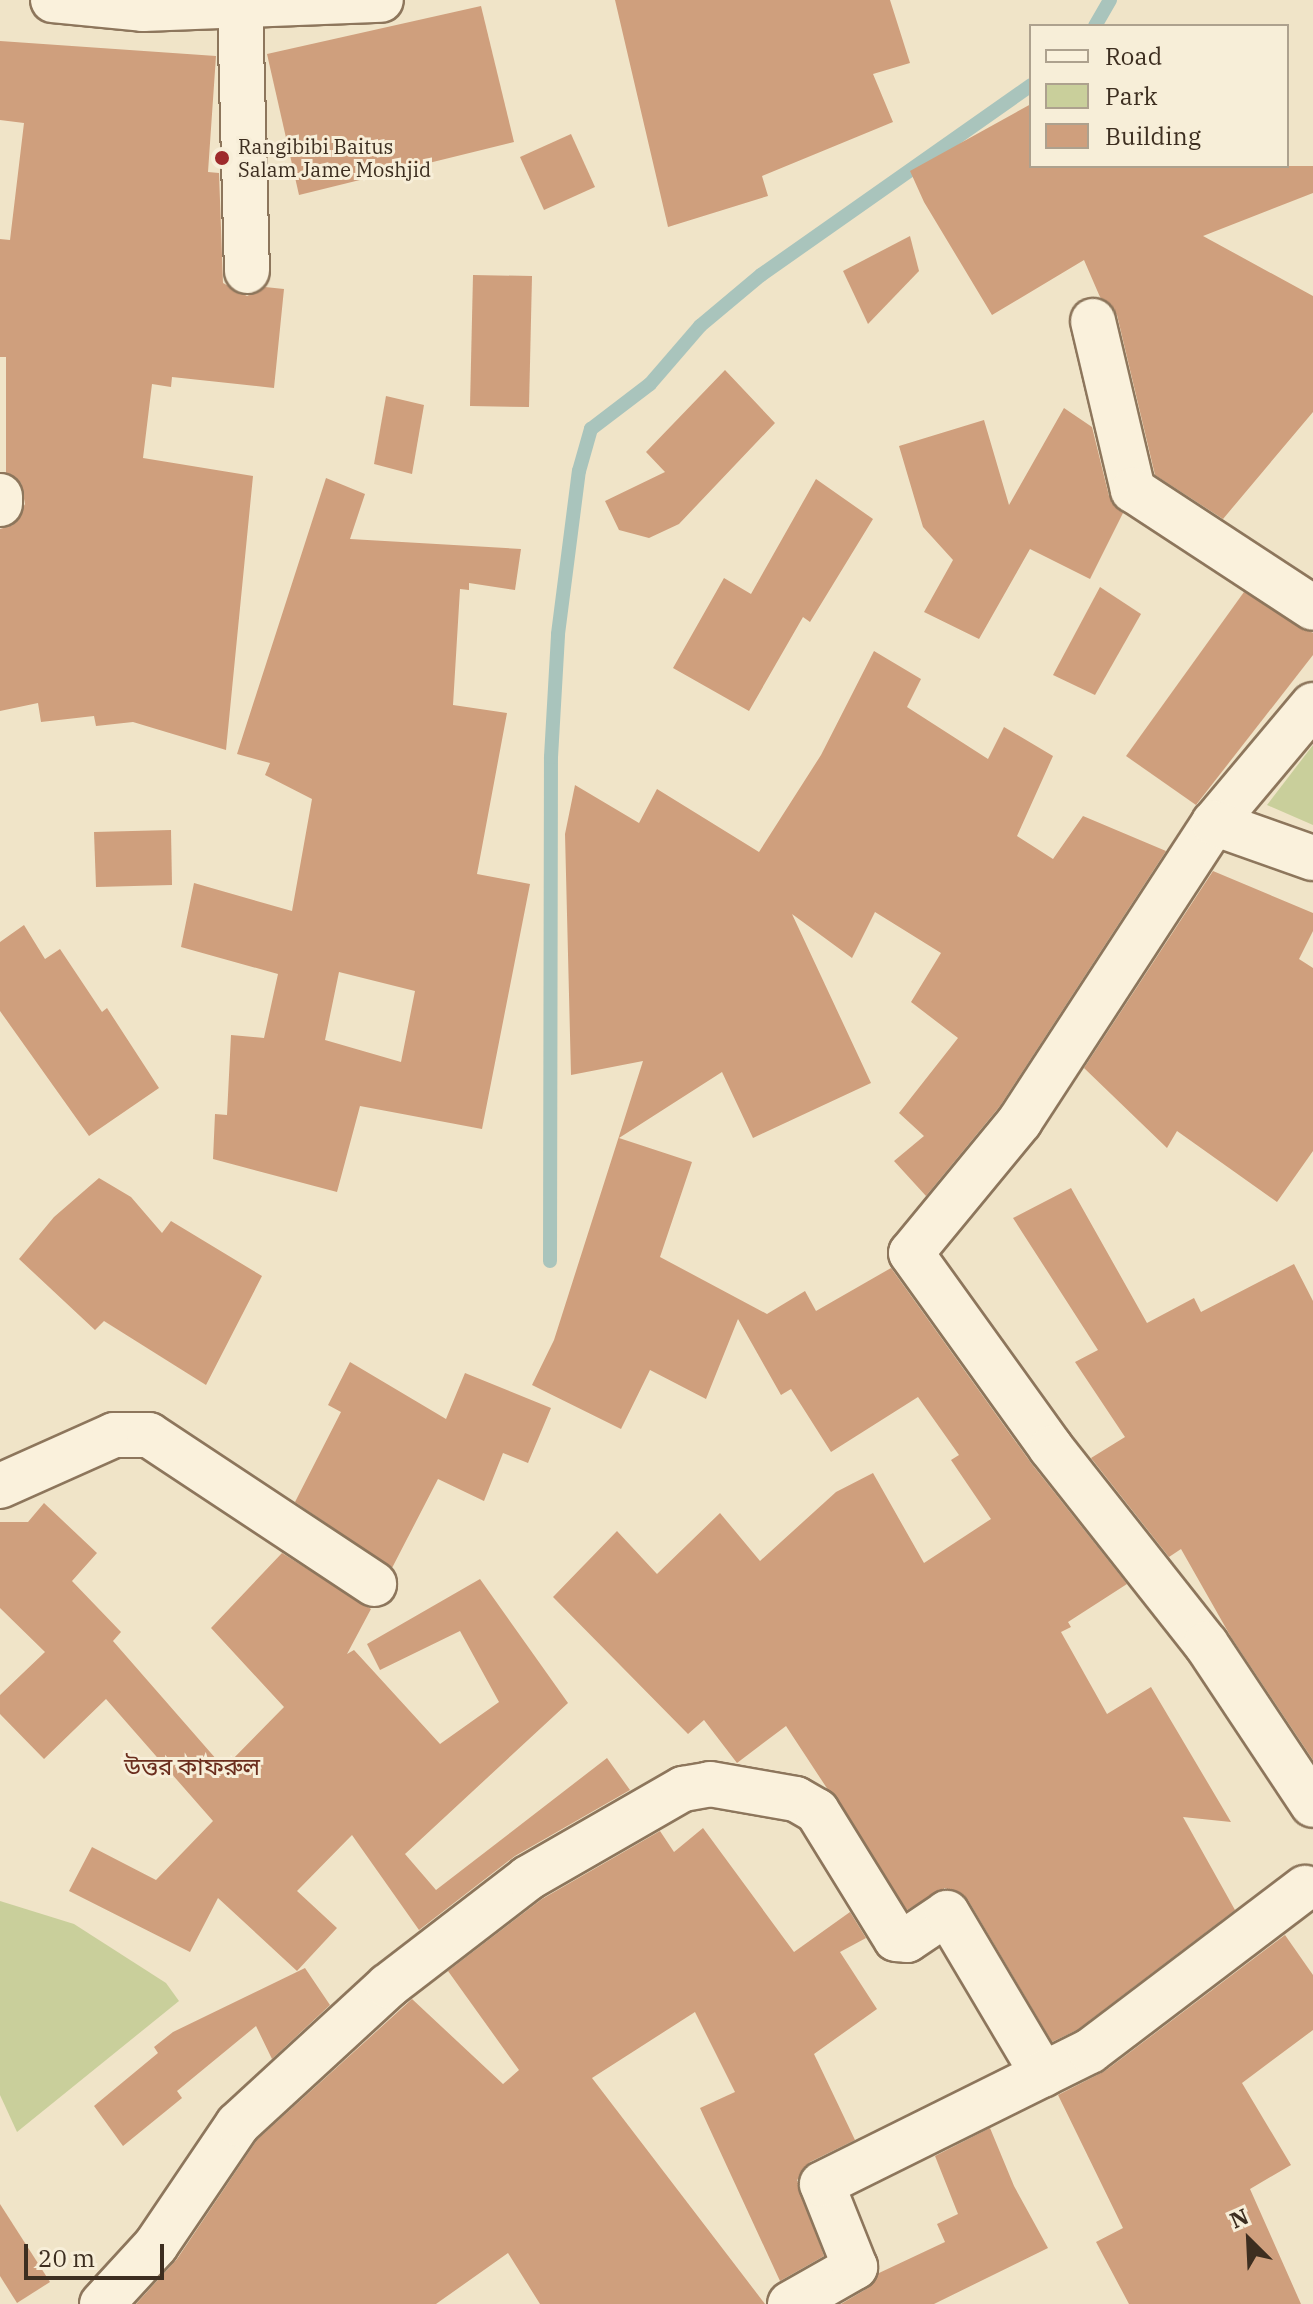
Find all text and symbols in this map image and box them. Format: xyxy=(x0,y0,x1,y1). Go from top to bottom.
legend xyxy=(1029,24,1289,168)
text: Road xyxy=(1105,40,1162,72)
text: Park xyxy=(1105,80,1157,112)
text: Building xyxy=(1105,120,1201,152)
place label: Rangibibi Baitus Salam Jame Moshjid xyxy=(238,134,431,181)
marker: Rangibibi Baitus Salam Jame Moshjid xyxy=(213,149,231,167)
district label: উত্তর কাফরুল xyxy=(124,1753,260,1781)
north arrow xyxy=(1209,2200,1289,2280)
text: N xyxy=(1225,2201,1253,2234)
scale bar xyxy=(28,2228,168,2278)
text: 20 m xyxy=(38,2242,95,2274)

